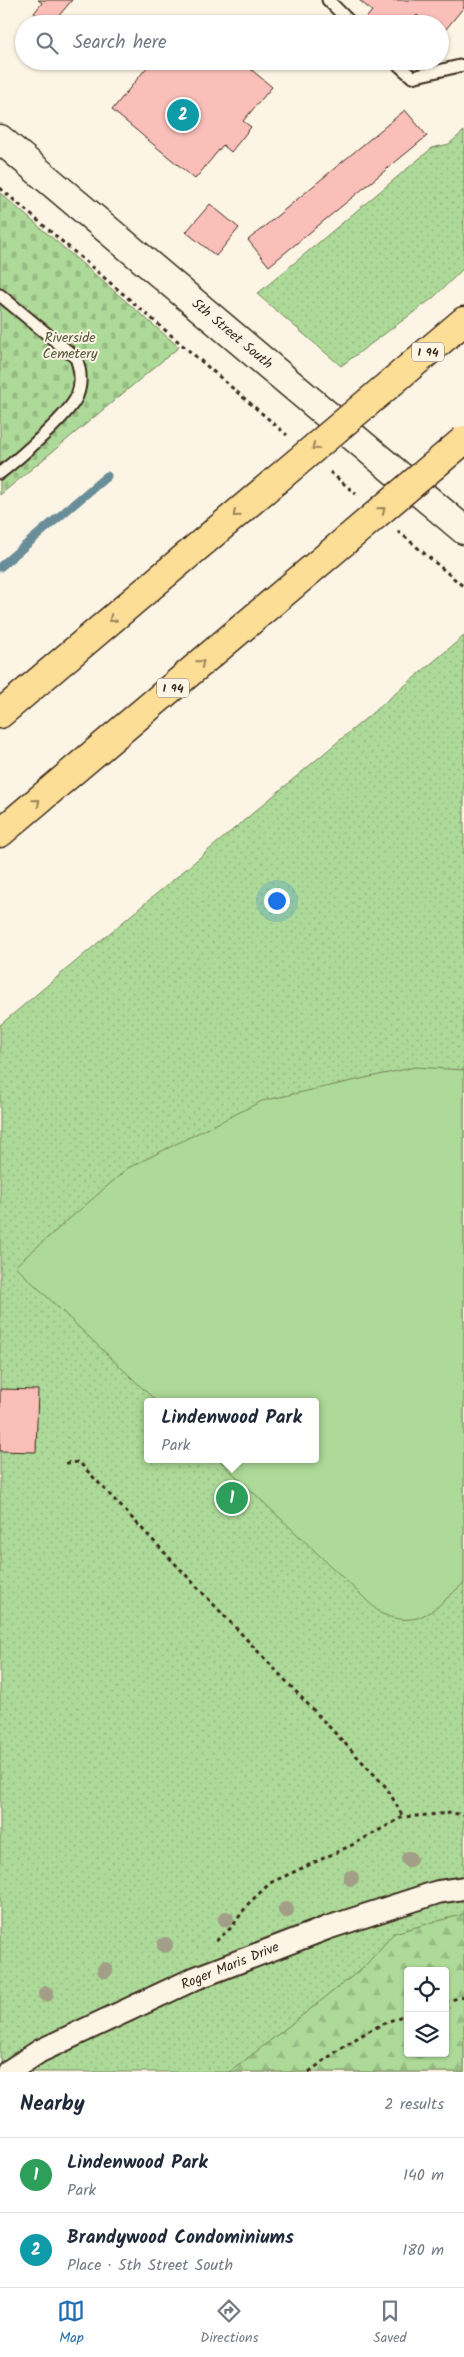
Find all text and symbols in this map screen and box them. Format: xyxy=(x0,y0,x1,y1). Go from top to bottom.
search box xyxy=(15,15,449,70)
text: Search here xyxy=(73,28,167,58)
icon: search xyxy=(33,29,61,57)
pin: 2 xyxy=(167,96,199,134)
street label: 5th Street South xyxy=(186,293,278,375)
park label: Riverside Cemetery xyxy=(42,327,98,365)
road number: I 94 xyxy=(412,342,444,362)
one-way arrow xyxy=(312,442,321,450)
one-way arrow xyxy=(376,507,385,516)
one-way arrow xyxy=(233,508,242,517)
one-way arrow xyxy=(109,613,118,622)
one-way arrow xyxy=(196,660,205,669)
road number: I 94 xyxy=(157,678,189,698)
one-way arrow xyxy=(32,799,41,808)
your location xyxy=(264,888,290,914)
popup xyxy=(144,1398,319,1463)
text: Lindenwood Park xyxy=(161,1403,302,1433)
text: Park xyxy=(161,1433,190,1458)
pin: 1 xyxy=(216,1479,248,1517)
street label: Roger Maris Drive xyxy=(178,1936,283,1996)
map controls xyxy=(404,1967,449,2057)
button: locate xyxy=(404,1967,449,2012)
button: layers xyxy=(404,2012,449,2057)
text: Nearby xyxy=(20,2088,85,2121)
text: 2 results xyxy=(384,2092,444,2117)
text: Lindenwood Park xyxy=(67,2148,208,2178)
text: 1 xyxy=(34,2163,38,2188)
text: 140 m xyxy=(403,2163,444,2188)
text: Park xyxy=(67,2178,96,2203)
text: Brandywood Condominiums xyxy=(67,2223,294,2253)
text: 2 xyxy=(31,2238,41,2263)
text: 180 m xyxy=(402,2238,444,2263)
text: Place · 5th Street South xyxy=(67,2253,233,2278)
tab: Map xyxy=(57,2297,85,2349)
tab: Directions xyxy=(200,2297,258,2349)
tab: Saved xyxy=(373,2297,407,2349)

